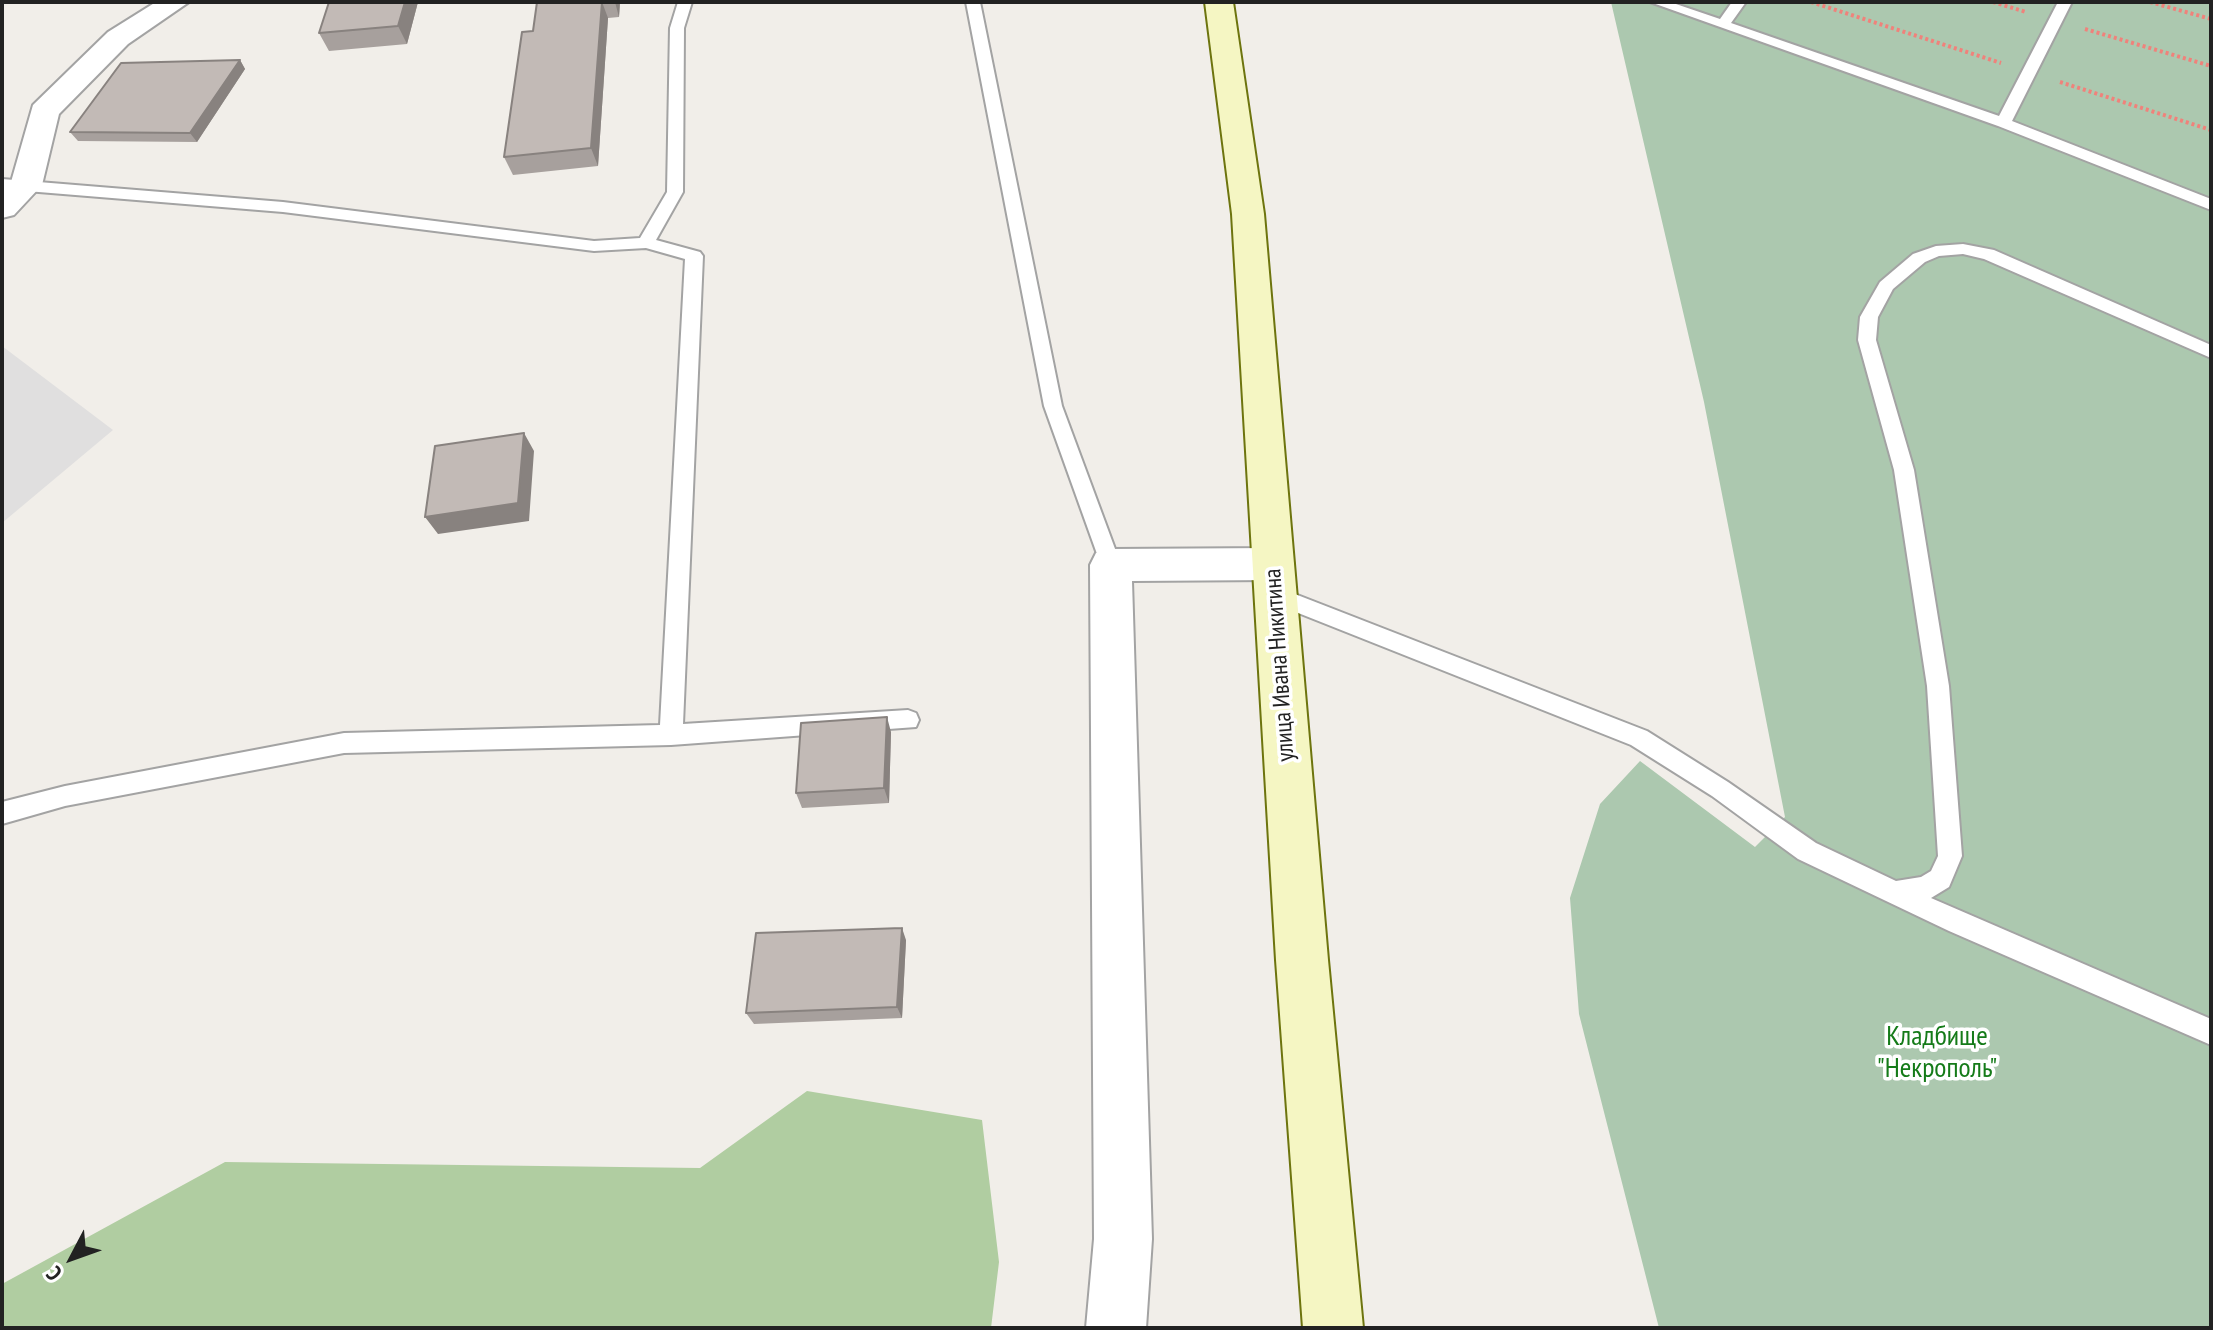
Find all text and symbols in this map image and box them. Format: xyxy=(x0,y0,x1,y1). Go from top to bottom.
street label: улица Ивана Никитина xyxy=(1259,568,1301,762)
park label: Кладбище "Некрополь" xyxy=(1877,1020,1997,1086)
north arrow xyxy=(32,1218,112,1298)
text: С xyxy=(40,1261,68,1287)

